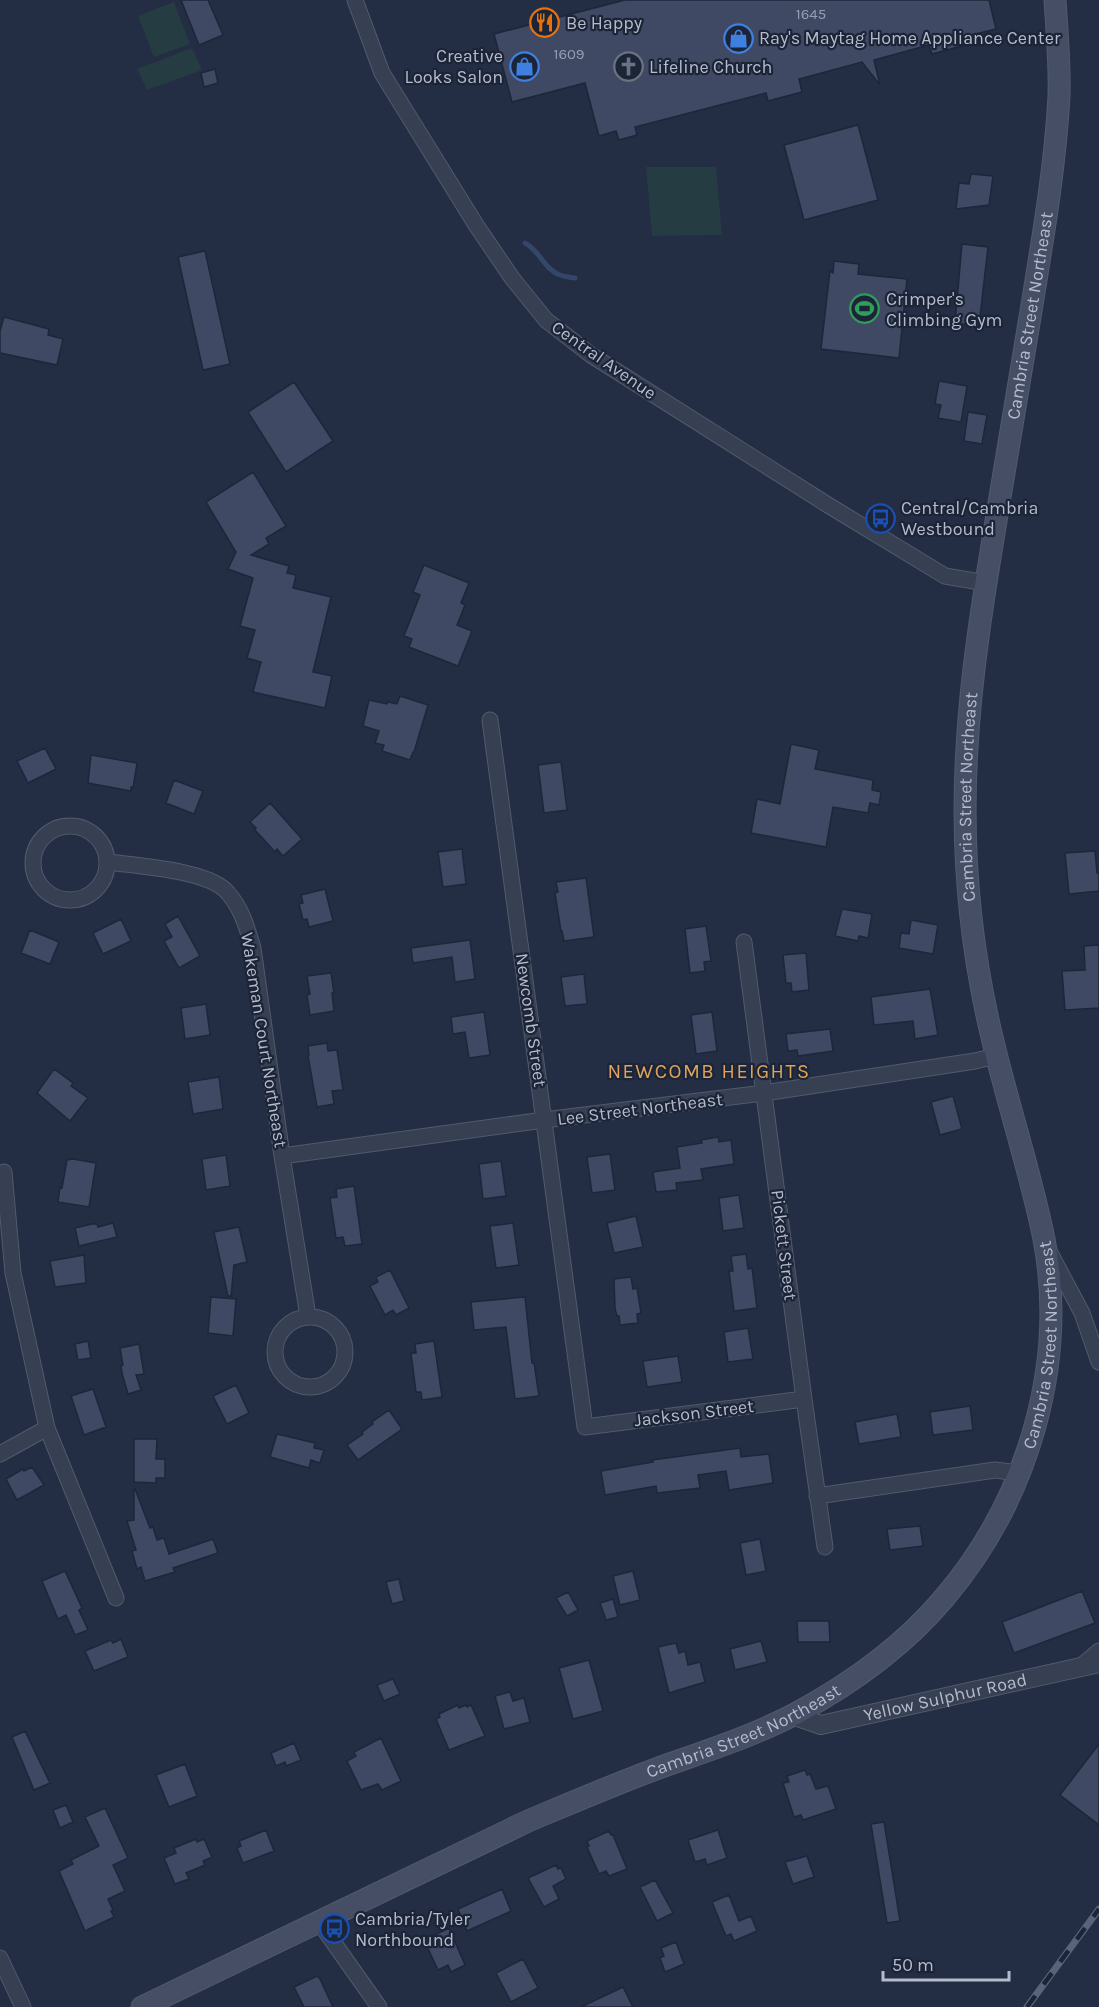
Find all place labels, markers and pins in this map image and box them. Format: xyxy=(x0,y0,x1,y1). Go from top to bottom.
restaurant icon: Be Happy xyxy=(529,7,561,39)
place label: Be Happy xyxy=(566,12,643,34)
shop icon: Ray's Maytag Home Appliance Center xyxy=(722,22,754,54)
place label: Ray's Maytag Home Appliance Center xyxy=(759,27,1061,49)
place label: Creative Looks Salon xyxy=(405,45,503,88)
shop icon: Creative Looks Salon xyxy=(508,50,540,82)
church icon: Lifeline Church xyxy=(612,51,644,83)
place label: Lifeline Church xyxy=(649,56,772,78)
place label: Crimper's Climbing Gym xyxy=(886,288,1002,331)
sports icon: Crimper's Climbing Gym xyxy=(849,293,881,325)
place label: Central/Cambria Westbound xyxy=(901,497,1038,540)
bus stop icon: Central/Cambria Westbound xyxy=(864,502,896,534)
place label: Cambria/Tyler Northbound xyxy=(355,1908,470,1951)
bus stop icon: Cambria/Tyler Northbound xyxy=(318,1913,350,1945)

